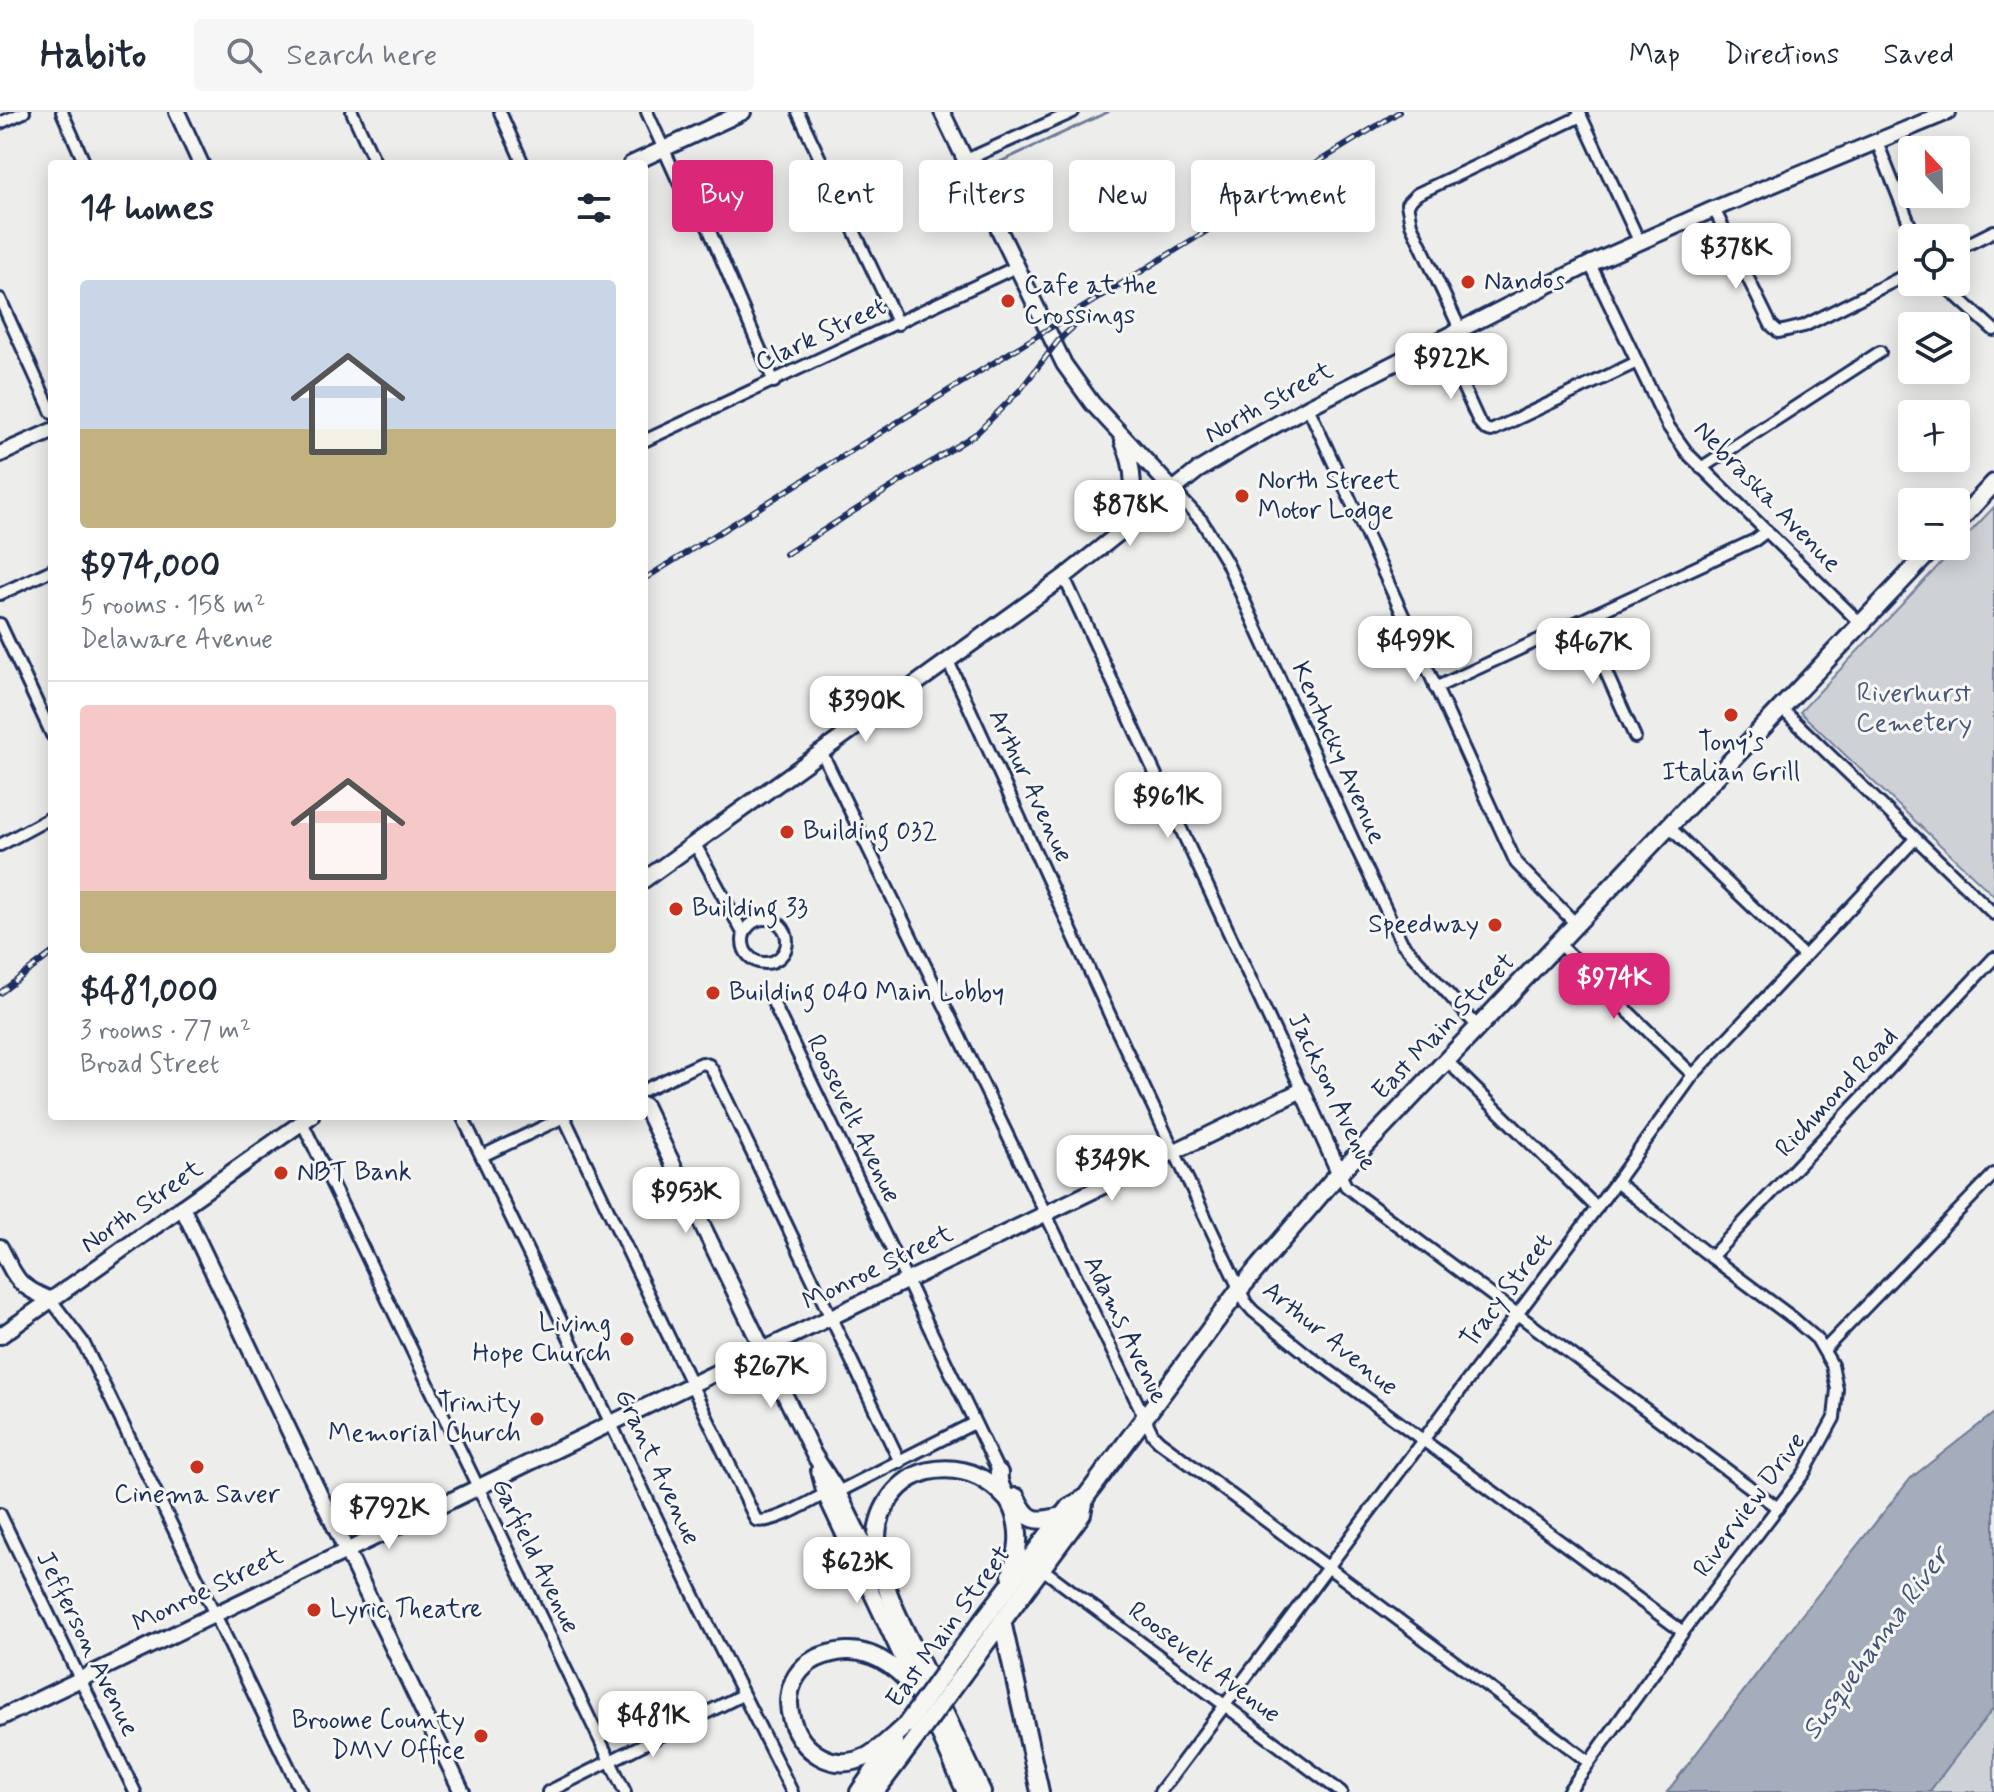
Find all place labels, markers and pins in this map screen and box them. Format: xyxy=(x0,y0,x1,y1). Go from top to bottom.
pin: $378K xyxy=(1680,223,1792,291)
place label: Nandos xyxy=(1484,265,1565,299)
place label: Cafe at the Crossings xyxy=(1024,269,1158,333)
marker: Nandos xyxy=(1459,273,1477,291)
marker: Cafe at the Crossings xyxy=(999,292,1017,310)
pin: $922K xyxy=(1395,333,1507,401)
place label: North Street Motor Lodge xyxy=(1258,464,1400,530)
pin: $878K xyxy=(1074,480,1186,548)
marker: North Street Motor Lodge xyxy=(1233,487,1251,505)
pin: $499K xyxy=(1359,616,1471,684)
pin: $467K xyxy=(1537,618,1649,686)
pin: $390K xyxy=(810,676,922,744)
marker: Tony’s Italian Grill xyxy=(1722,706,1740,724)
place label: Tony’s Italian Grill xyxy=(1662,726,1800,790)
pin: $961K xyxy=(1112,772,1224,840)
place label: Building 032 xyxy=(803,815,937,852)
marker: Building 032 xyxy=(778,823,796,841)
place label: Building 33 xyxy=(692,892,808,929)
marker: Building 33 xyxy=(667,900,685,918)
place label: Speedway xyxy=(1368,908,1479,942)
marker: Speedway xyxy=(1486,916,1504,934)
pin: $974K xyxy=(1558,953,1670,1021)
place label: Building 040 Main Lobby xyxy=(729,976,1004,1013)
marker: Building 040 Main Lobby xyxy=(704,984,722,1002)
pin: $349K xyxy=(1056,1135,1168,1203)
place label: NBT Bank xyxy=(297,1156,412,1190)
marker: NBT Bank xyxy=(272,1164,290,1182)
pin: $953K xyxy=(630,1167,742,1235)
place label: Living Hope Church xyxy=(473,1307,611,1371)
marker: Living Hope Church xyxy=(618,1330,636,1348)
pin: $267K xyxy=(715,1342,827,1410)
place label: Trinity Memorial Church xyxy=(328,1387,521,1451)
marker: Trinity Memorial Church xyxy=(528,1410,546,1428)
marker: Cinema Saver xyxy=(188,1458,206,1476)
place label: Cinema Saver xyxy=(114,1478,281,1512)
pin: $792K xyxy=(333,1483,445,1551)
pin: $623K xyxy=(801,1537,913,1605)
place label: Lyric Theatre xyxy=(330,1593,482,1627)
marker: Lyric Theatre xyxy=(305,1601,323,1619)
pin: $481K xyxy=(597,1691,709,1759)
place label: Broome County DMV Office xyxy=(292,1704,465,1768)
marker: Broome County DMV Office xyxy=(472,1727,490,1745)

